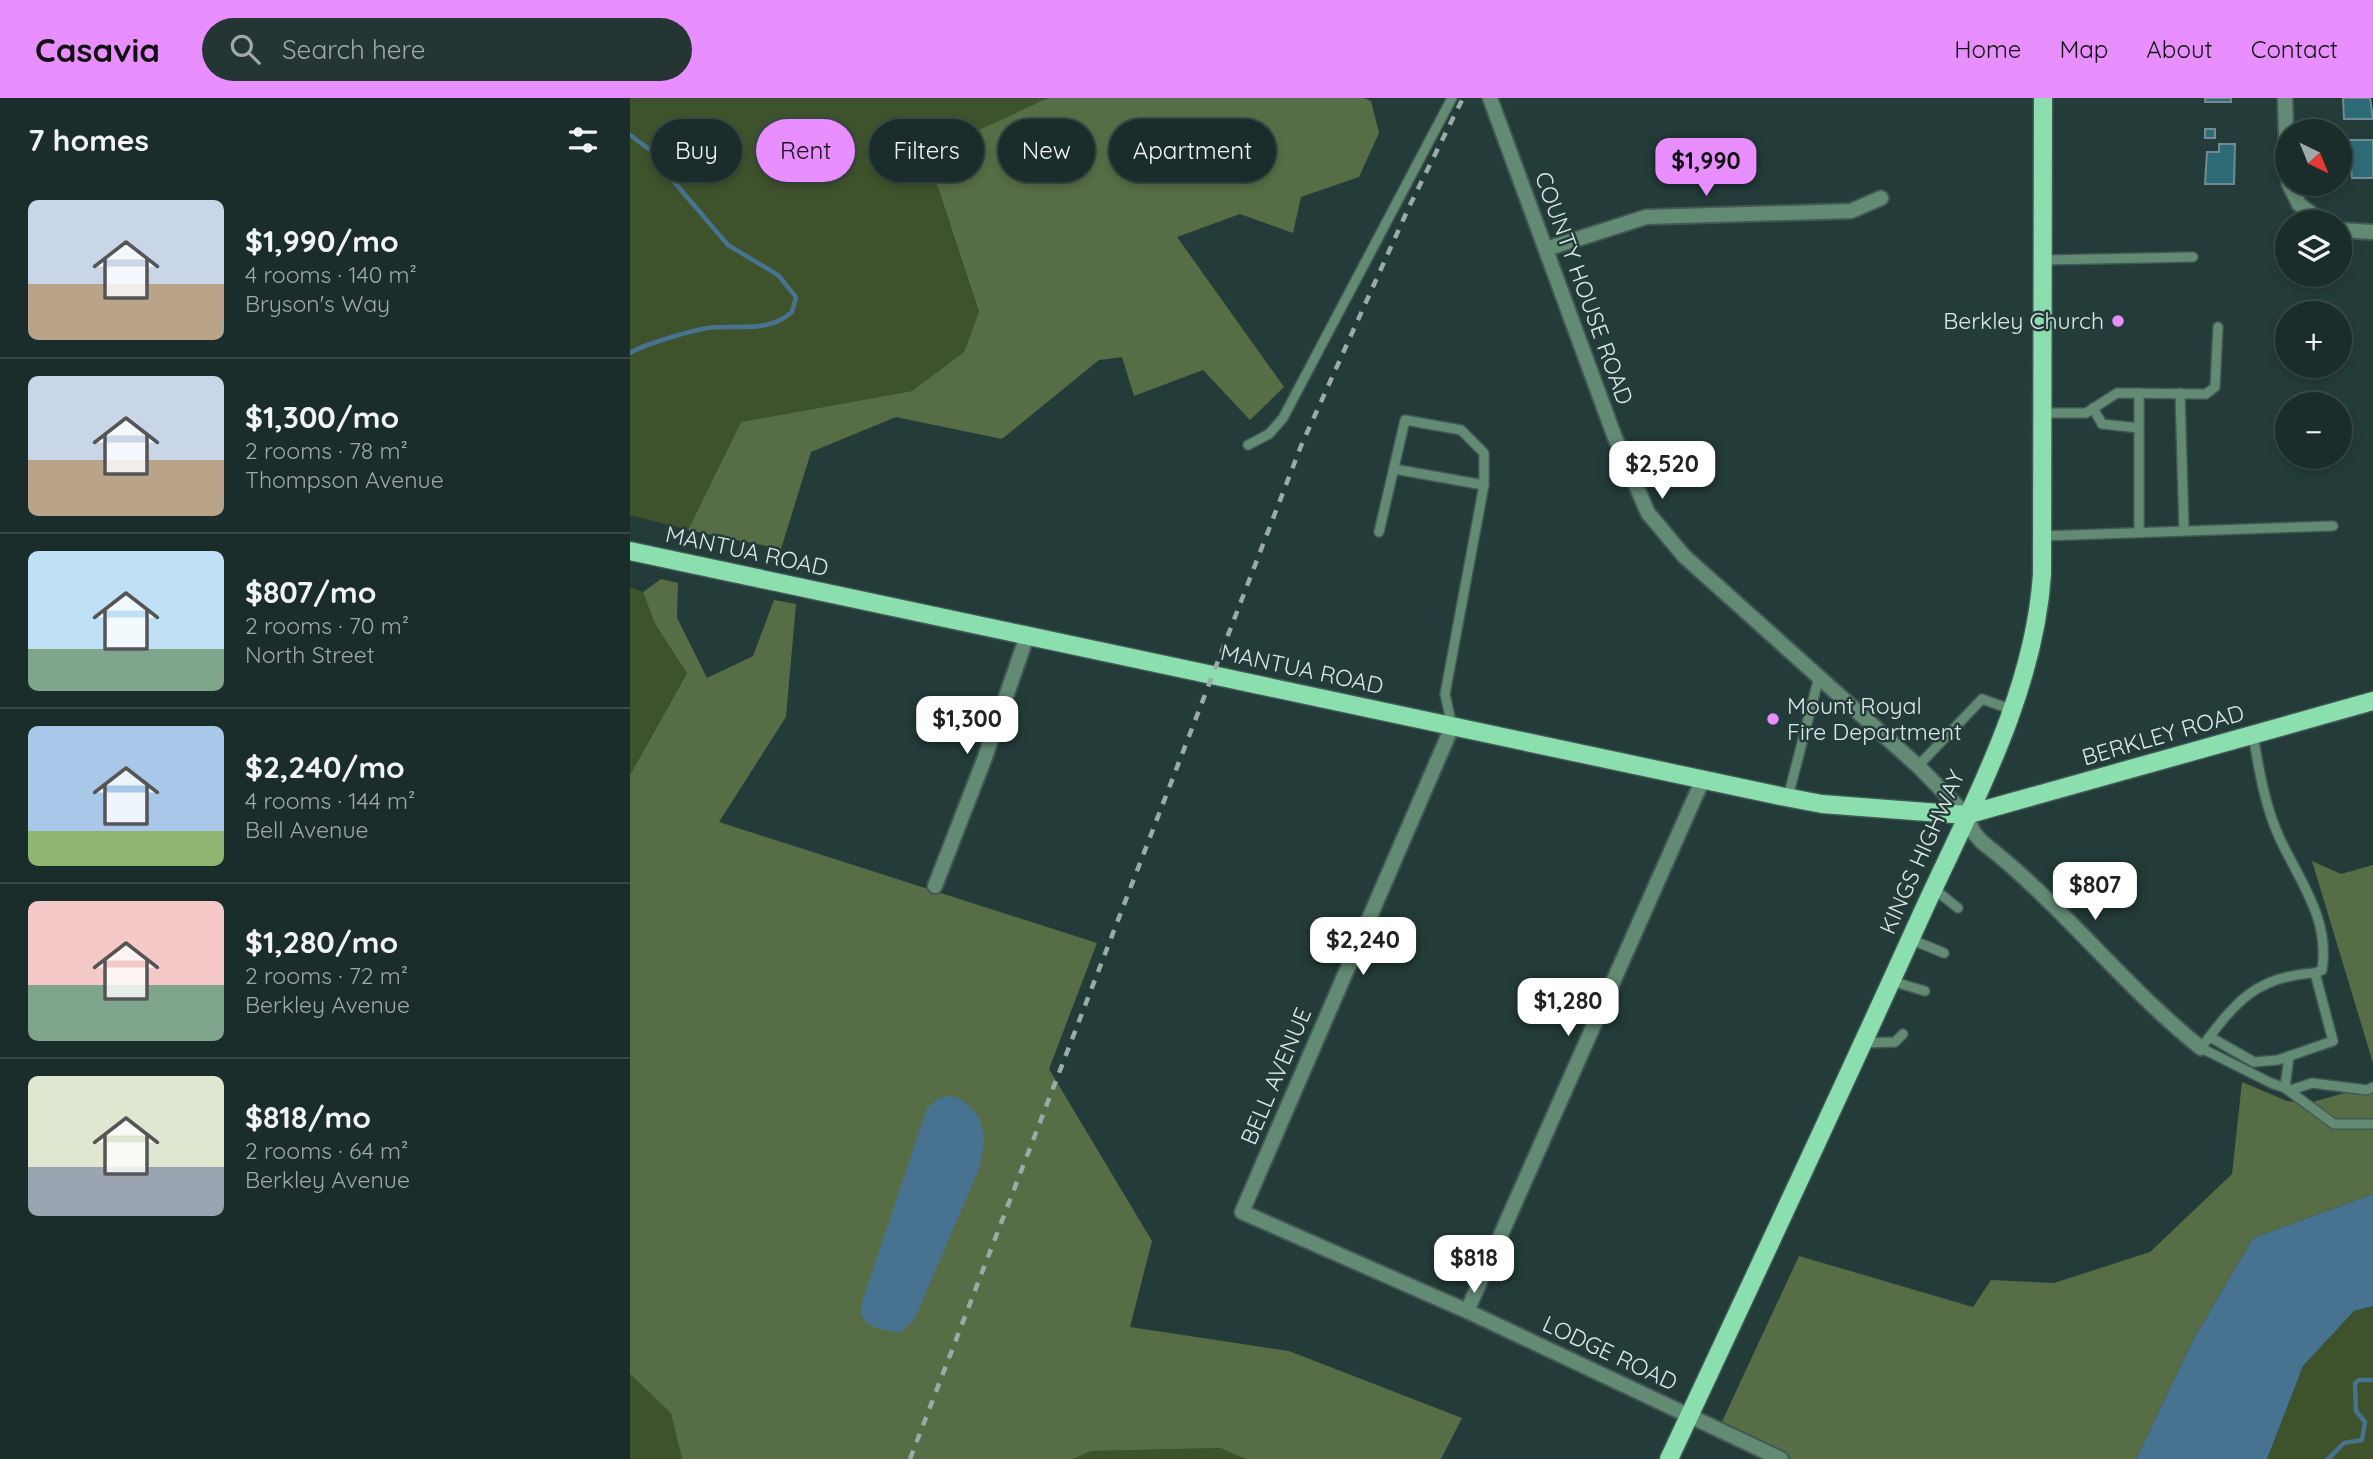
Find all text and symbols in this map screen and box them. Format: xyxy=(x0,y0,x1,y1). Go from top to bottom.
search box xyxy=(202,18,692,81)
text: Casavia xyxy=(35,29,160,70)
icon: search xyxy=(226,30,264,68)
text: Search here xyxy=(282,33,426,66)
text: Home xyxy=(1954,34,2021,64)
text: Map xyxy=(2059,34,2108,64)
text: About xyxy=(2146,34,2213,64)
text: Contact xyxy=(2251,34,2338,64)
chip: Buy xyxy=(651,119,742,182)
chip: Rent xyxy=(756,119,855,182)
chip: Filters xyxy=(869,119,984,182)
chip: New xyxy=(998,119,1095,182)
chip: Apartment xyxy=(1109,119,1276,182)
north arrow xyxy=(2275,119,2352,196)
map controls xyxy=(2275,119,2352,469)
text: 7 homes xyxy=(28,121,149,159)
icon: filters xyxy=(564,121,602,159)
pin: $1,990 xyxy=(1649,139,1763,198)
text: $1,990 xyxy=(1671,146,1741,175)
street label: COUNTY HOUSE ROAD xyxy=(1529,167,1640,408)
button: layers xyxy=(2275,210,2352,287)
text: $1,990/mo xyxy=(245,222,399,260)
icon: home xyxy=(84,228,168,312)
text: 4 rooms · 140 m² xyxy=(245,260,417,289)
text: Bryson's Way xyxy=(245,289,390,318)
button: + xyxy=(2275,301,2352,378)
place label: Berkley Church xyxy=(1943,306,2104,335)
marker: Berkley Church xyxy=(2110,313,2126,329)
button: − xyxy=(2275,392,2352,469)
text: $1,300/mo xyxy=(245,398,399,436)
icon: home xyxy=(84,404,168,488)
text: 2 rooms · 78 m² xyxy=(245,436,408,465)
pin: $2,520 xyxy=(1605,442,1719,501)
text: $2,520 xyxy=(1625,449,1699,478)
text: Thompson Avenue xyxy=(245,465,444,494)
street label: MANTUA ROAD xyxy=(663,519,831,582)
text: $807/mo xyxy=(245,573,376,611)
icon: home xyxy=(84,579,168,663)
text: 2 rooms · 70 m² xyxy=(245,611,409,640)
street label: MANTUA ROAD xyxy=(1218,637,1386,700)
text: North Street xyxy=(245,640,375,669)
place label: Mount Royal Fire Department xyxy=(1787,691,1962,746)
pin: $1,300 xyxy=(910,696,1024,756)
street label: BERKLEY ROAD xyxy=(2078,697,2247,772)
text: $1,300 xyxy=(932,704,1002,733)
marker: Mount Royal Fire Department xyxy=(1765,711,1781,727)
text: $2,240/mo xyxy=(245,748,405,786)
icon: home xyxy=(84,754,168,838)
street label: KINGS HIGHWAY xyxy=(1872,765,1971,938)
text: 4 rooms · 144 m² xyxy=(245,786,415,815)
text: Bell Avenue xyxy=(245,815,368,844)
pin: $807 xyxy=(2054,862,2136,922)
text: $807 xyxy=(2069,870,2121,899)
pin: $2,240 xyxy=(1306,918,1420,977)
text: $1,280/mo xyxy=(245,923,398,961)
text: $2,240 xyxy=(1326,925,1400,954)
icon: home xyxy=(84,929,168,1013)
text: 2 rooms · 72 m² xyxy=(245,961,408,990)
pin: $1,280 xyxy=(1511,978,1625,1038)
text: $1,280 xyxy=(1534,986,1602,1015)
text: Berkley Avenue xyxy=(245,990,410,1019)
street label: BELL AVENUE xyxy=(1234,1003,1317,1149)
text: $818/mo xyxy=(245,1098,371,1136)
icon: home xyxy=(84,1104,168,1188)
text: 2 rooms · 64 m² xyxy=(245,1136,408,1165)
text: Berkley Avenue xyxy=(245,1165,410,1194)
pin: $818 xyxy=(1433,1236,1515,1295)
text: $818 xyxy=(1450,1243,1498,1272)
street label: LODGE ROAD xyxy=(1538,1309,1682,1396)

